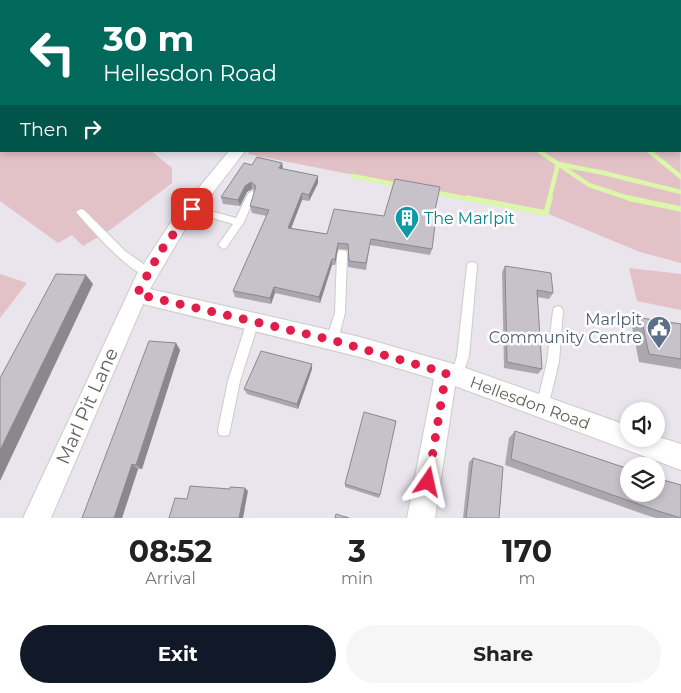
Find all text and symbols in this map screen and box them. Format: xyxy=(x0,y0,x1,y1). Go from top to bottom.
text: 30 m xyxy=(103,17,194,60)
icon: left xyxy=(20,20,85,85)
text: Hellesdon Road xyxy=(103,60,277,87)
icon: right xyxy=(78,115,106,143)
text: Then xyxy=(20,118,68,141)
pin xyxy=(171,188,213,230)
icon: arrive xyxy=(178,195,206,223)
building icon: The Marlpit xyxy=(394,205,420,239)
place label: The Marlpit xyxy=(424,209,515,228)
place label: Marlpit Community Centre xyxy=(489,310,643,347)
public building icon: Marlpit Community Centre xyxy=(646,315,672,349)
street label: Marl Pit Lane xyxy=(51,344,123,468)
street label: Hellesdon Road xyxy=(467,372,593,434)
map controls xyxy=(620,402,665,502)
button: sound xyxy=(620,402,665,447)
position arrow xyxy=(401,455,453,507)
button: layers xyxy=(620,457,665,502)
text: 08:52 xyxy=(129,533,212,570)
text: 3 xyxy=(348,533,366,570)
text: 170 xyxy=(502,533,552,570)
text: Arrival xyxy=(145,569,196,588)
text: min xyxy=(341,569,373,588)
text: m xyxy=(519,569,536,588)
button: Exit xyxy=(20,625,336,683)
button: Share xyxy=(346,625,661,683)

